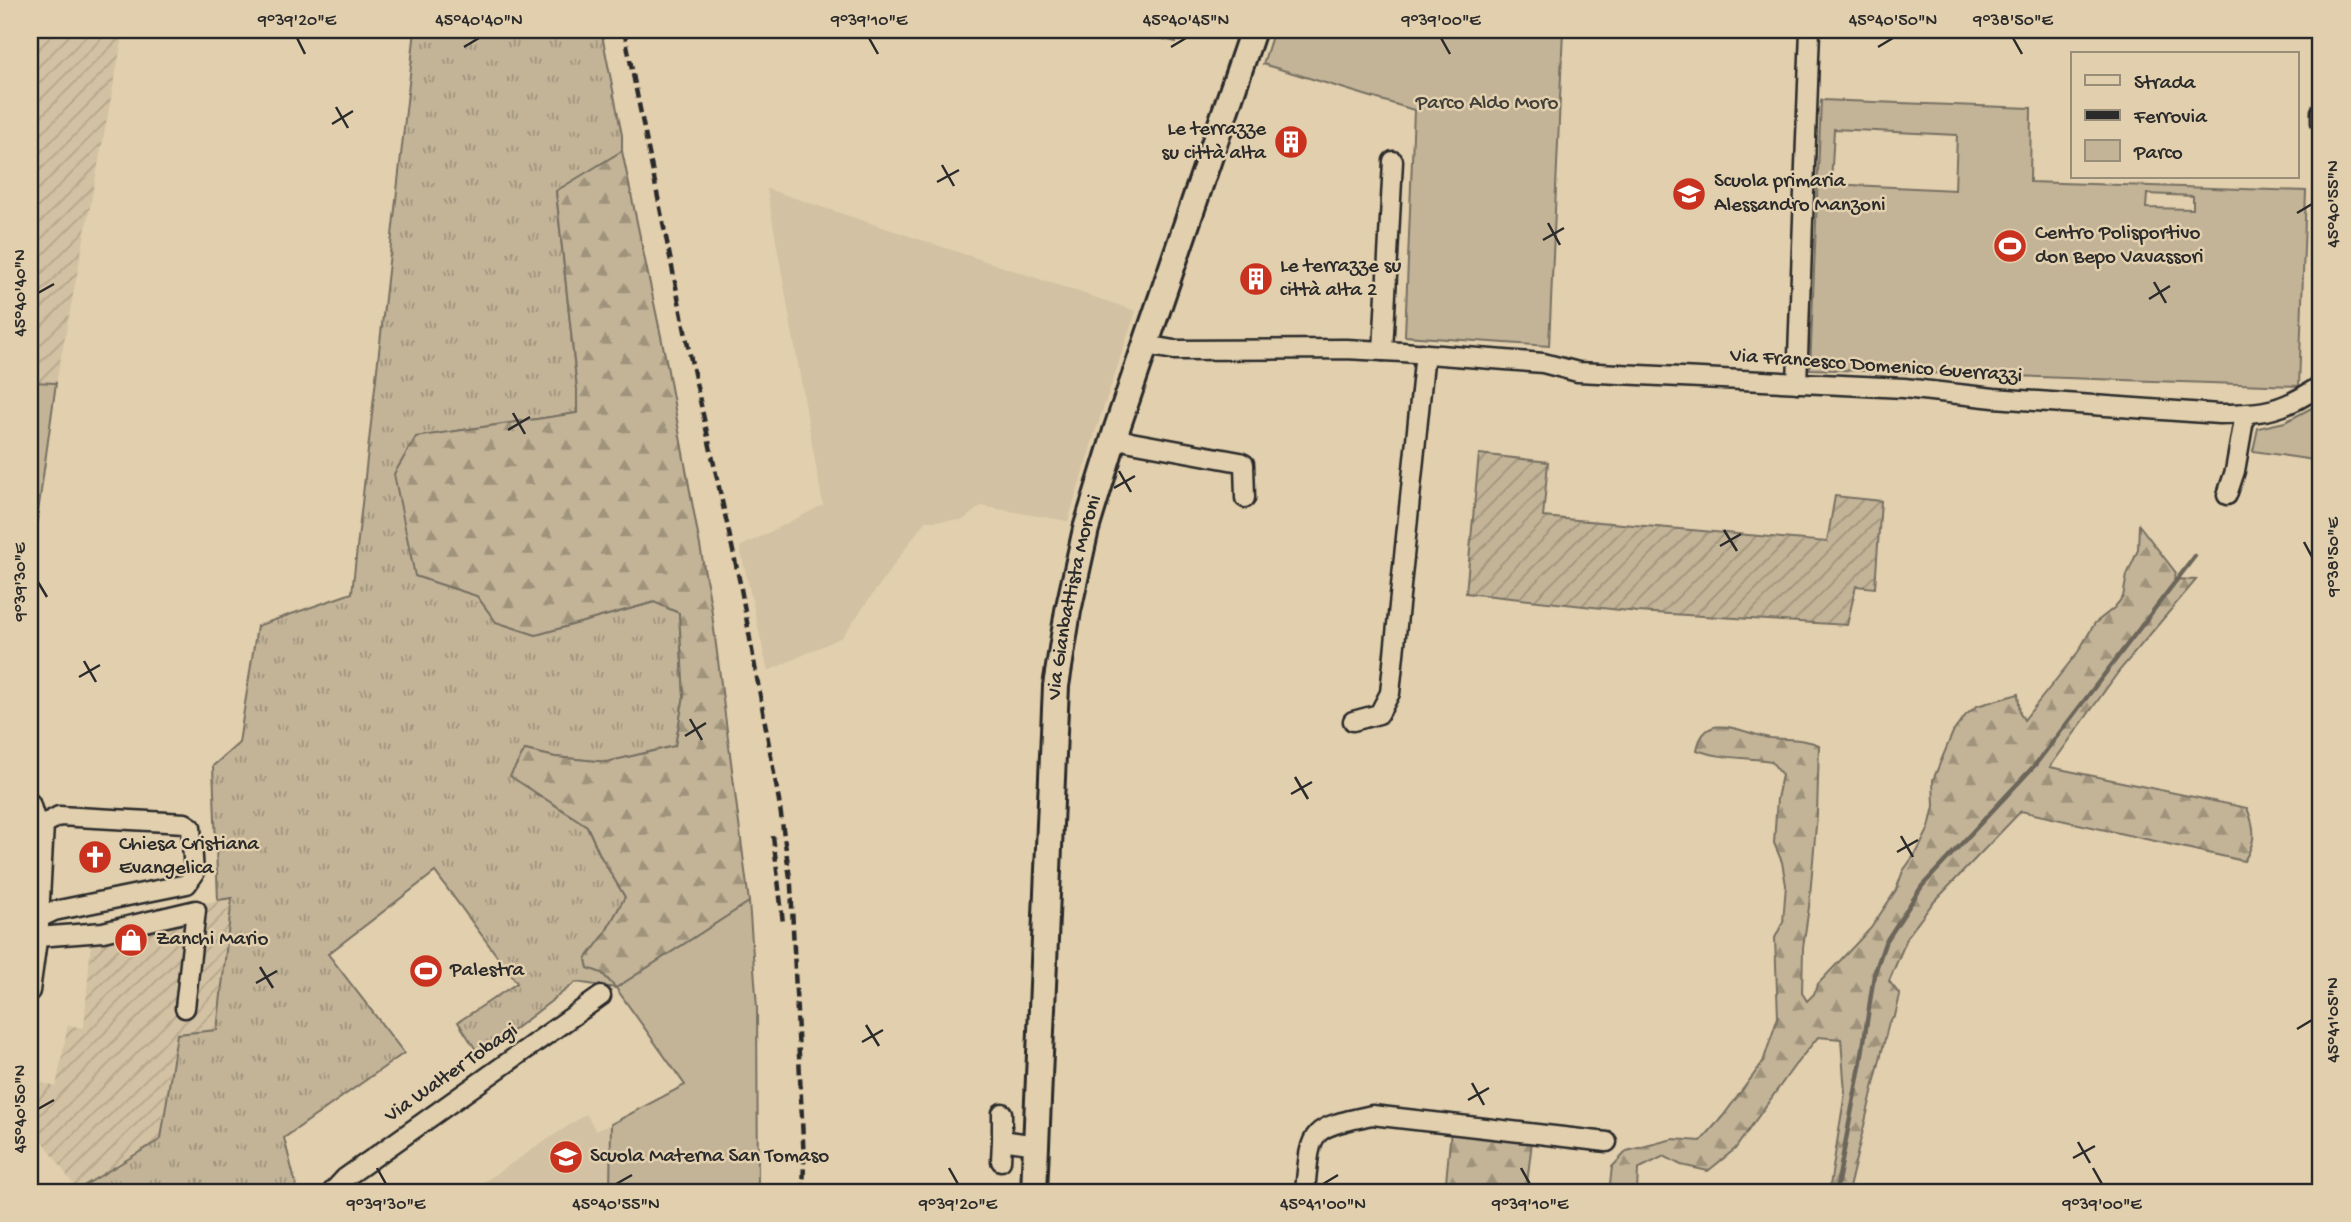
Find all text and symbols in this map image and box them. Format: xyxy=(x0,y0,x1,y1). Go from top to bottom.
text: 9°39'20"E xyxy=(257,11,337,32)
text: 45°40'40"N xyxy=(435,11,523,32)
text: 9°39'10"E xyxy=(830,11,908,32)
text: 45°40'45"N xyxy=(1143,11,1229,32)
text: 9°39'00"E xyxy=(1400,11,1481,32)
text: 45°40'50"N xyxy=(1849,11,1937,32)
text: 9°38'50"E xyxy=(1972,11,2053,32)
legend xyxy=(2071,52,2298,178)
text: Strada xyxy=(2134,72,2197,97)
park label: Parco Aldo Moro xyxy=(1415,92,1558,117)
text: Ferrovia xyxy=(2133,106,2208,131)
place label: Le terrazze su città alta xyxy=(1161,118,1267,167)
building icon: Le terrazze su città alta xyxy=(1272,123,1310,161)
text: Parco xyxy=(2133,142,2183,167)
text: 45°40'55"N xyxy=(2324,160,2345,248)
place label: Scuola primaria Alessandro Manzoni xyxy=(1714,170,1885,219)
school or university icon: Scuola primaria Alessandro Manzoni xyxy=(1670,175,1708,213)
place label: Centro Polisportivo don Bepo Vavassori xyxy=(2035,222,2204,271)
sports icon: Centro Polisportivo don Bepo Vavassori xyxy=(1991,227,2029,265)
text: 45°40'40"N xyxy=(11,249,32,337)
place label: Le terrazze su città alta 2 xyxy=(1280,255,1402,304)
building icon: Le terrazze su città alta 2 xyxy=(1237,260,1275,298)
street label: Via Francesco Domenico Guerrazzi xyxy=(1728,344,2023,390)
street label: Via Gianbattista Moroni xyxy=(1043,492,1108,701)
text: 9°38'50"E xyxy=(2324,517,2345,598)
text: 9°39'30"E xyxy=(11,542,32,622)
place label: Chiesa Cristiana Evangelica xyxy=(119,833,260,882)
church icon: Chiesa Cristiana Evangelica xyxy=(76,838,114,876)
shop icon: Zanchi Mario xyxy=(112,921,150,959)
place label: Zanchi Mario xyxy=(156,928,268,953)
sports icon: Palestra xyxy=(407,952,445,990)
place label: Palestra xyxy=(449,959,525,984)
text: 45°41'05"N xyxy=(2324,977,2345,1063)
street label: Via Walter Tobagi xyxy=(380,1019,523,1130)
text: 45°40'50"N xyxy=(11,1065,32,1153)
school or university icon: Scuola Materna San Tomaso xyxy=(547,1138,585,1176)
place label: Scuola Materna San Tomaso xyxy=(590,1145,829,1170)
text: 9°39'30"E xyxy=(346,1195,426,1216)
text: 45°40'55"N xyxy=(572,1195,660,1216)
text: 9°39'20"E xyxy=(918,1195,998,1216)
text: 45°41'00"N xyxy=(1280,1195,1366,1216)
text: 9°39'10"E xyxy=(1491,1195,1569,1216)
text: 9°39'00"E xyxy=(2061,1195,2142,1216)

